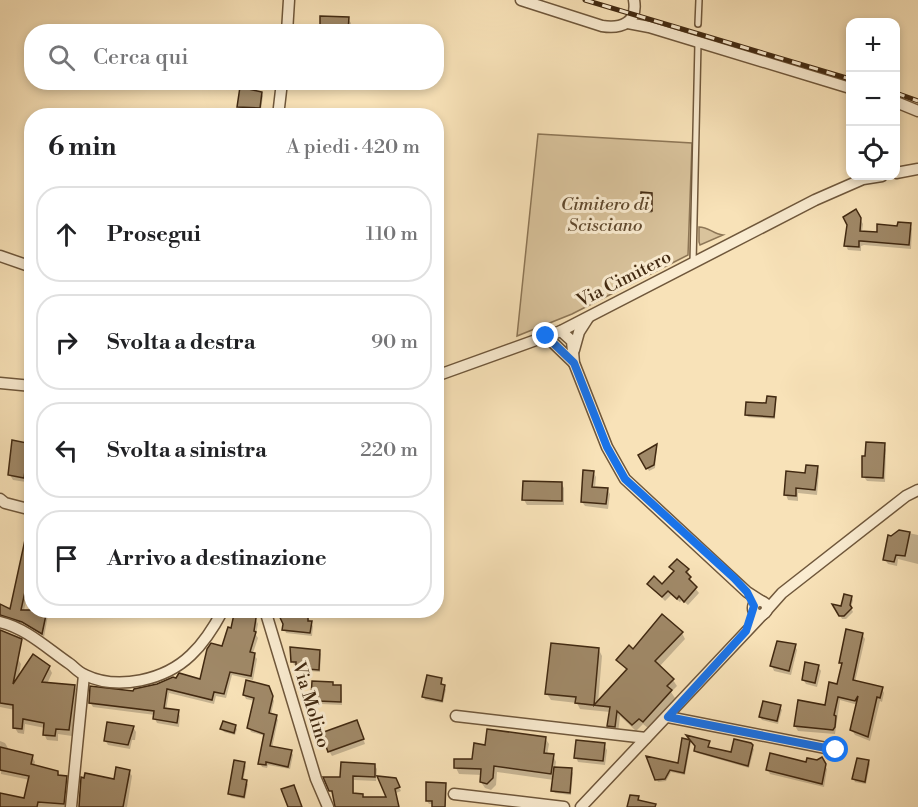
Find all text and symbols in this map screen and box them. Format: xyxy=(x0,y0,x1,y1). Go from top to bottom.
map controls xyxy=(846,18,900,180)
button: + xyxy=(846,18,900,72)
search box xyxy=(24,24,444,90)
icon: search xyxy=(45,41,78,74)
text: Cerca qui xyxy=(93,44,189,71)
button: − xyxy=(846,72,900,126)
button: locate xyxy=(846,126,900,180)
text: 6 min xyxy=(48,131,116,163)
text: A piedi · 420 m xyxy=(286,135,420,160)
park label: Cimitero di Scisciano xyxy=(561,193,650,237)
icon: ahead xyxy=(50,218,83,251)
text: Prosegui xyxy=(107,221,201,248)
text: 110 m xyxy=(366,222,418,247)
street label: Via Cimitero xyxy=(572,245,675,313)
route end xyxy=(532,322,558,348)
icon: right xyxy=(50,326,83,359)
text: Svolta a destra xyxy=(107,329,256,356)
text: 90 m xyxy=(371,330,418,355)
icon: left xyxy=(50,434,83,467)
text: Svolta a sinistra xyxy=(107,437,267,464)
text: 220 m xyxy=(360,438,418,463)
icon: arrive xyxy=(50,542,83,575)
text: Arrivo a destinazione xyxy=(107,545,327,572)
street label: Via Molino xyxy=(287,658,335,751)
route start xyxy=(822,736,848,762)

